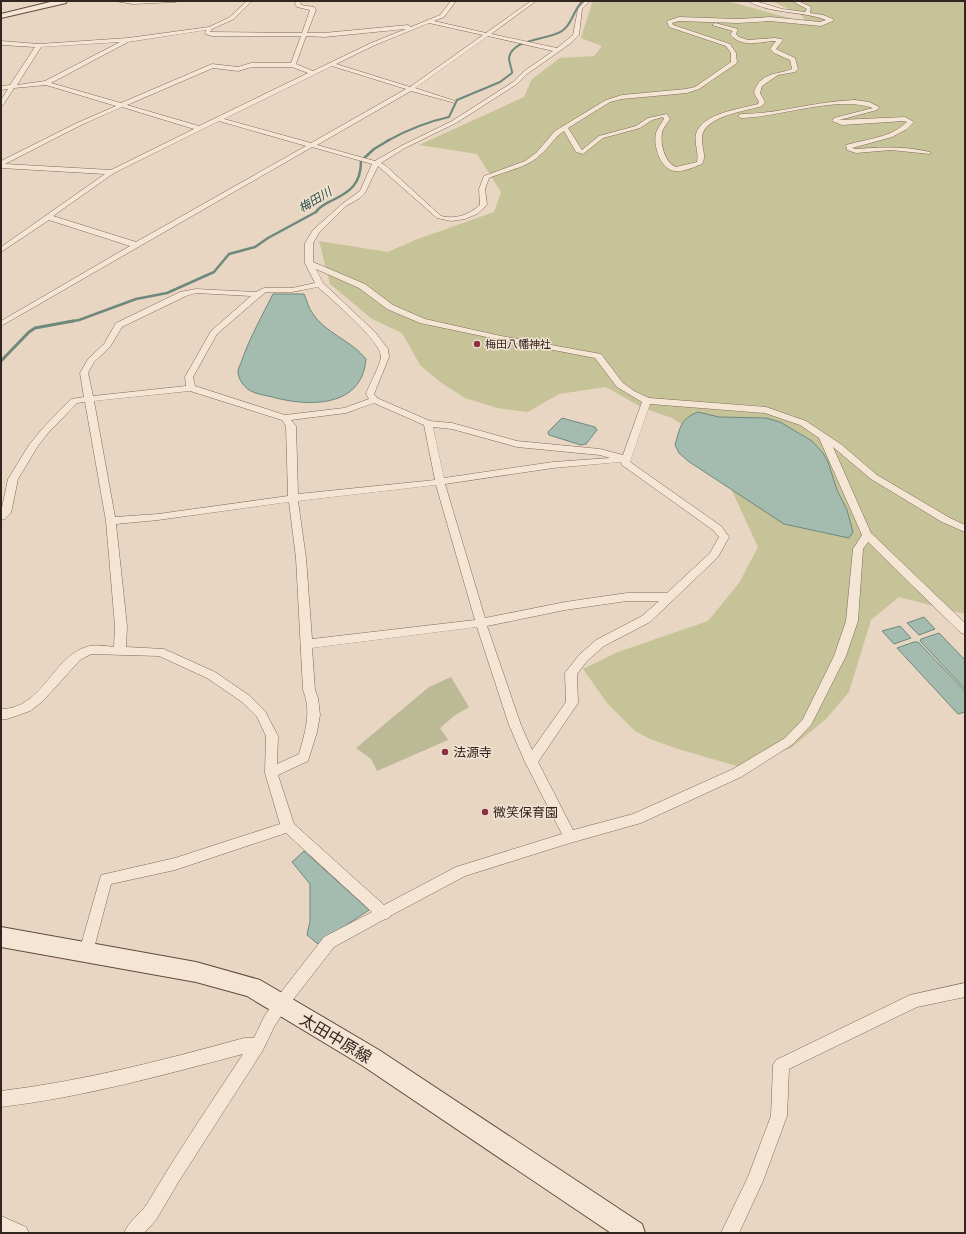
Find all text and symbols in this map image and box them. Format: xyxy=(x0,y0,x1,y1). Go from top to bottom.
water label: 梅田川 xyxy=(296,184,336,215)
place label: 梅田八幡神社 xyxy=(485,338,551,351)
marker: 梅田八幡神社 xyxy=(472,339,482,349)
place label: 法源寺 xyxy=(453,745,492,760)
marker: 法源寺 xyxy=(440,747,450,757)
place label: 微笑保育園 xyxy=(493,805,558,820)
marker: 微笑保育園 xyxy=(480,807,490,817)
street label: 太田中原線 xyxy=(297,1010,375,1067)

